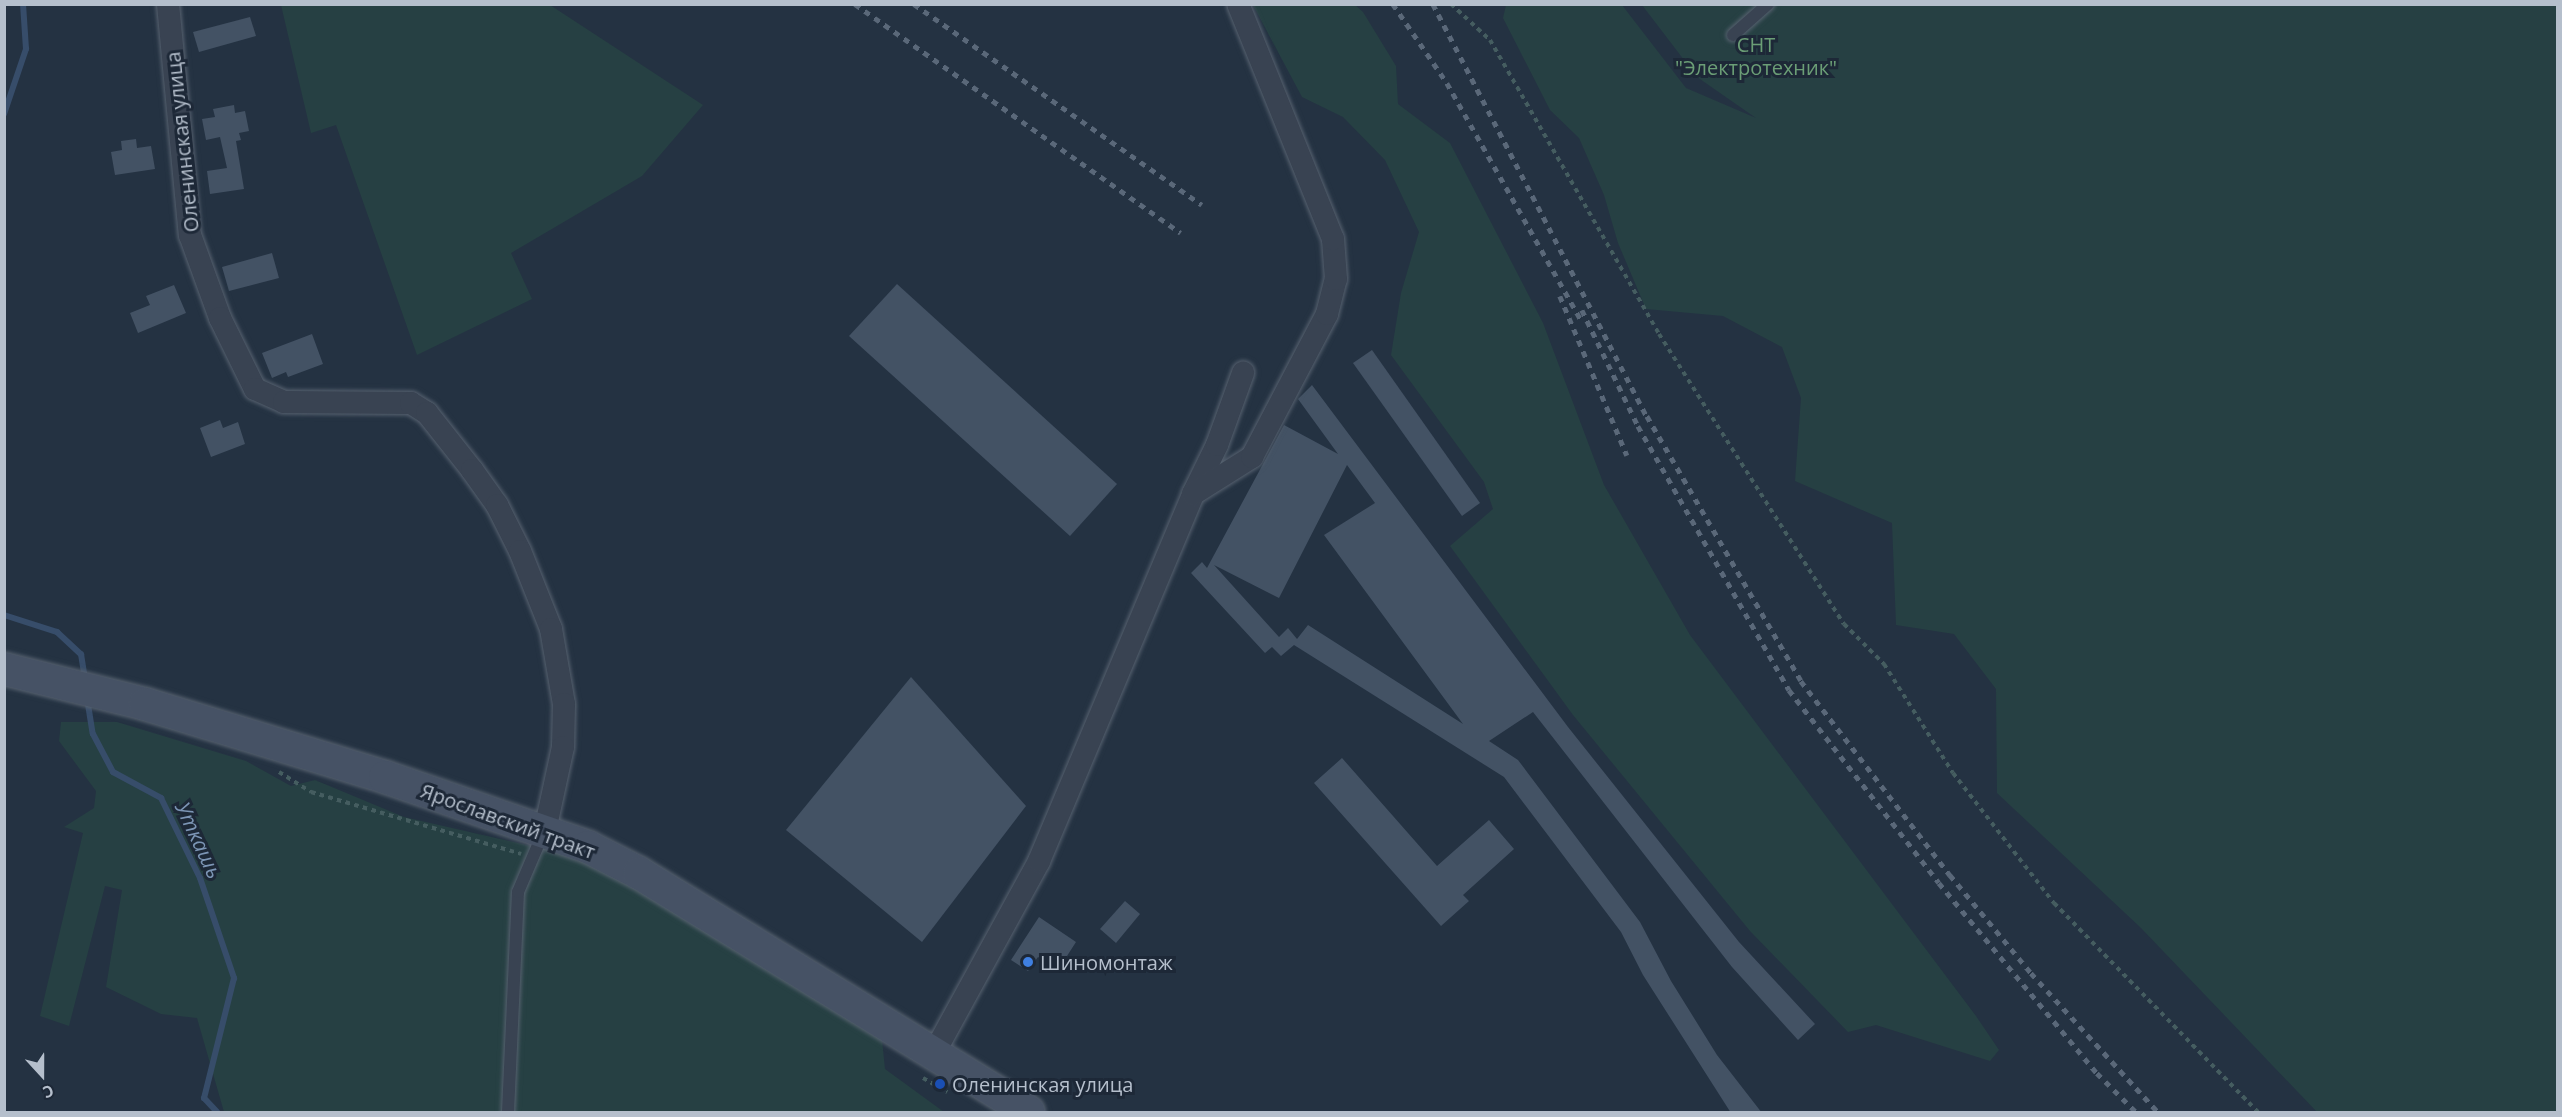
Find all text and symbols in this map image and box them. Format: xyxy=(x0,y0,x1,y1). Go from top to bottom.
park label: СНТ "Электротехник" xyxy=(1675,32,1837,79)
street label: Оленинская улица xyxy=(161,51,203,233)
street label: Ярославский тракт xyxy=(418,778,598,864)
water label: Уткашь xyxy=(170,798,228,882)
place label: Шиномонтаж xyxy=(1040,950,1173,974)
marker: Шиномонтаж xyxy=(1021,955,1035,969)
north arrow xyxy=(12,1045,72,1105)
place label: Оленинская улица xyxy=(952,1072,1133,1096)
marker: Оленинская улица xyxy=(933,1077,947,1091)
text: С xyxy=(40,1080,57,1104)

